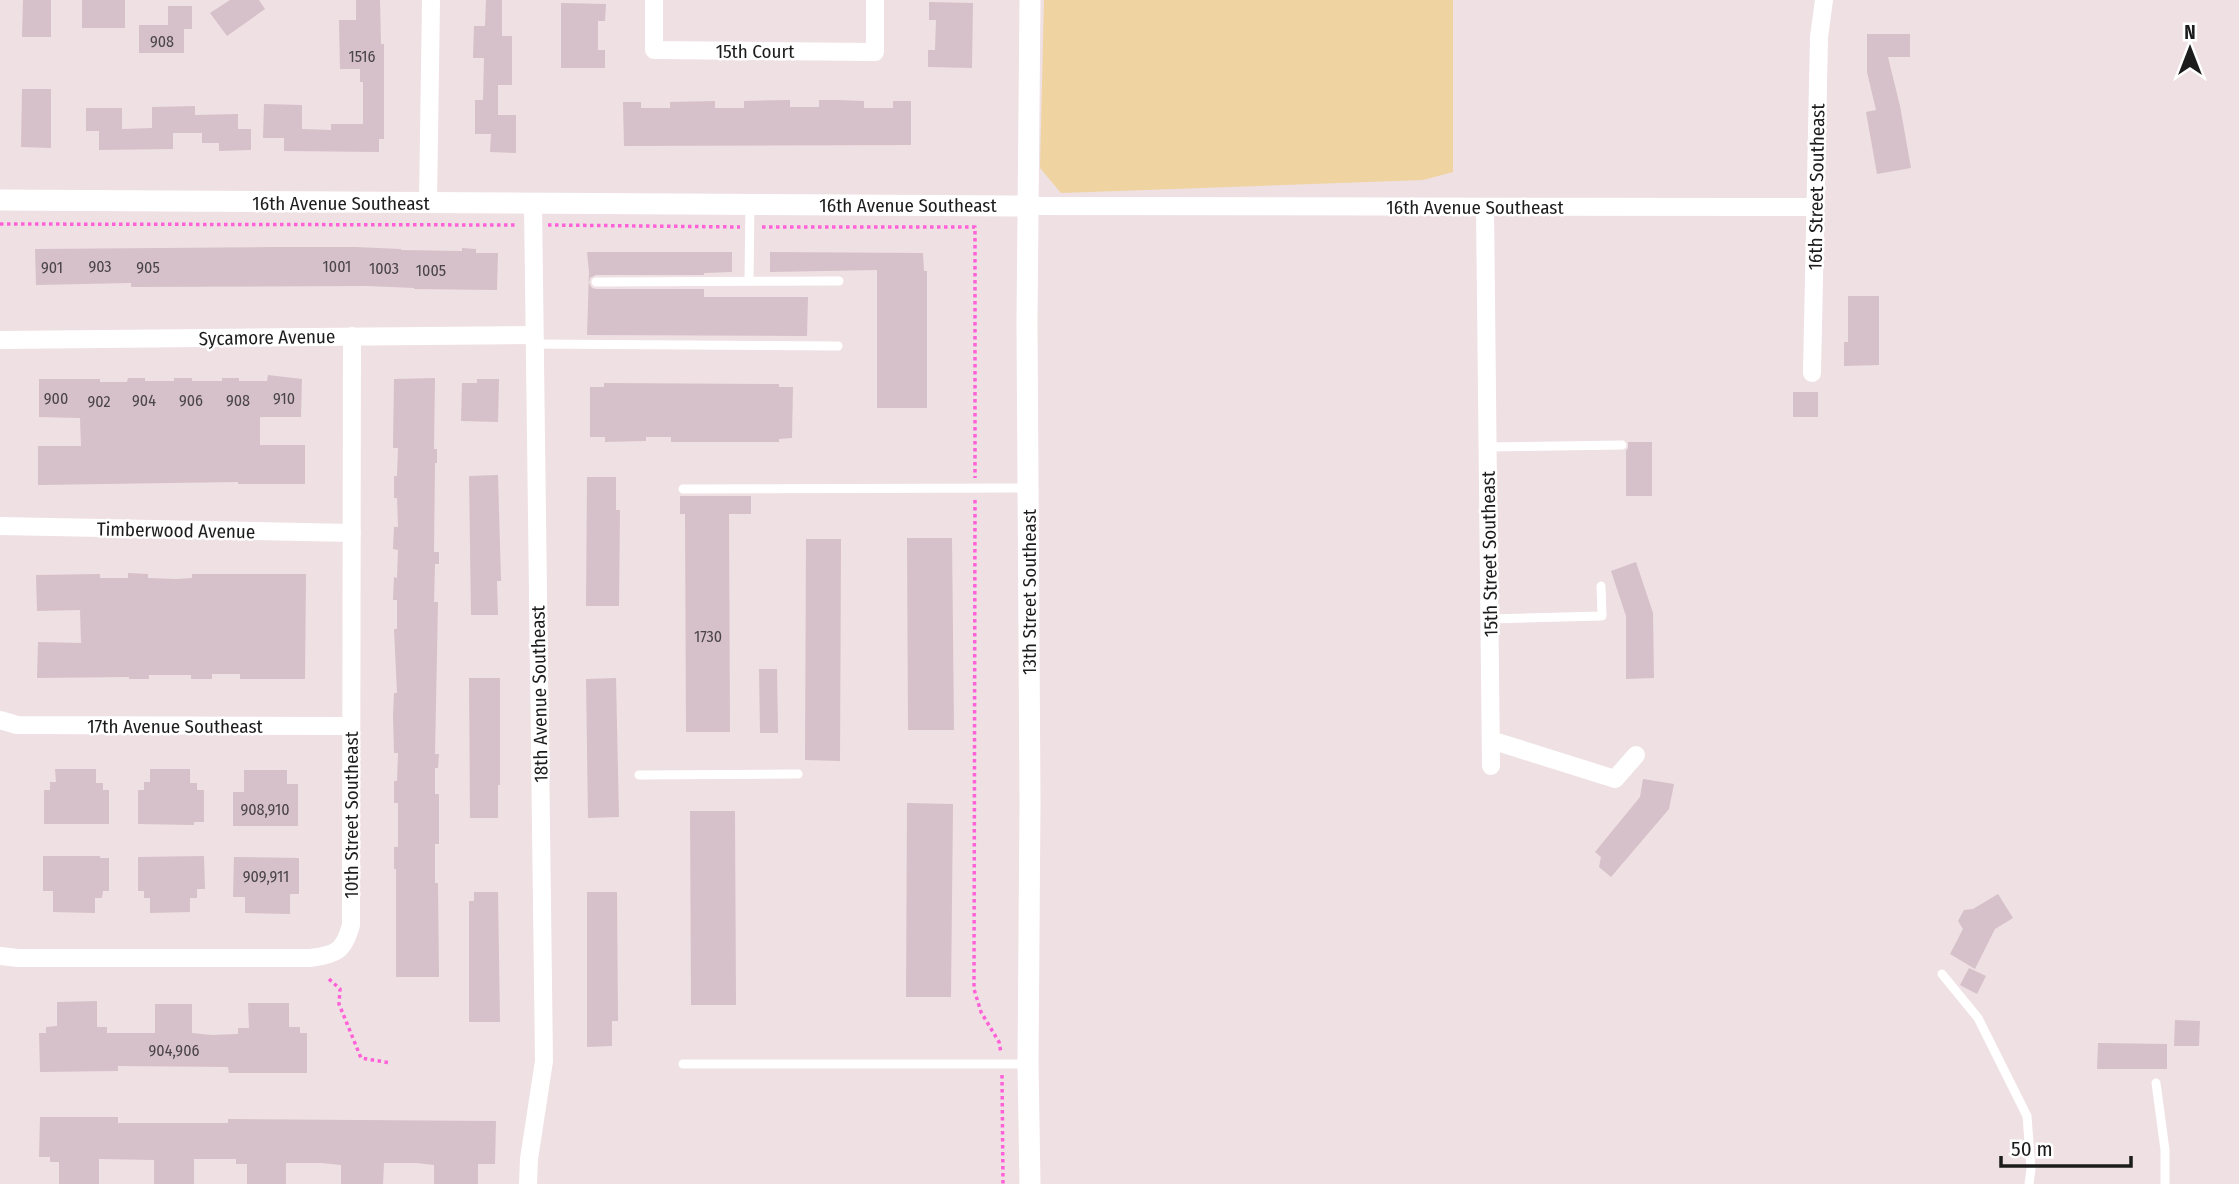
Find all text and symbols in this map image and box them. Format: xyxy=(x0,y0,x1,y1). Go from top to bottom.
north arrow xyxy=(2155,14,2225,84)
text: N xyxy=(2184,21,2196,44)
house number: 908 xyxy=(150,32,174,51)
street label: 15th Court xyxy=(716,40,795,63)
house number: 1516 xyxy=(349,47,376,66)
street label: 16th Street Southeast xyxy=(1804,103,1829,271)
street label: 16th Avenue Southeast xyxy=(252,192,430,215)
street label: 16th Avenue Southeast xyxy=(819,194,997,217)
street label: 16th Avenue Southeast xyxy=(1386,196,1564,219)
house number: 903 xyxy=(88,257,112,276)
house number: 1001 xyxy=(323,257,351,276)
house number: 901 xyxy=(41,258,63,277)
house number: 905 xyxy=(136,258,160,277)
house number: 1003 xyxy=(369,259,399,278)
house number: 1005 xyxy=(416,261,446,280)
street label: Sycamore Avenue xyxy=(199,325,335,350)
house number: 900 xyxy=(44,389,68,408)
house number: 910 xyxy=(273,389,295,408)
house number: 904 xyxy=(132,391,156,410)
house number: 906 xyxy=(179,391,203,410)
house number: 908 xyxy=(226,391,250,410)
house number: 902 xyxy=(88,392,111,411)
street label: 15th Street Southeast xyxy=(1477,470,1502,637)
street label: 13th Street Southeast xyxy=(1018,508,1041,675)
street label: Timberwood Avenue xyxy=(97,518,255,543)
street label: 18th Avenue Southeast xyxy=(526,604,553,783)
house number: 1730 xyxy=(694,627,722,646)
street label: 17th Avenue Southeast xyxy=(87,715,264,738)
street label: 10th Street Southeast xyxy=(340,730,363,899)
house number: 908,910 xyxy=(240,800,290,819)
house number: 909,911 xyxy=(243,867,289,886)
house number: 904,906 xyxy=(149,1041,199,1060)
scale bar xyxy=(2001,1124,2130,1168)
text: 50 m xyxy=(2011,1136,2053,1162)

